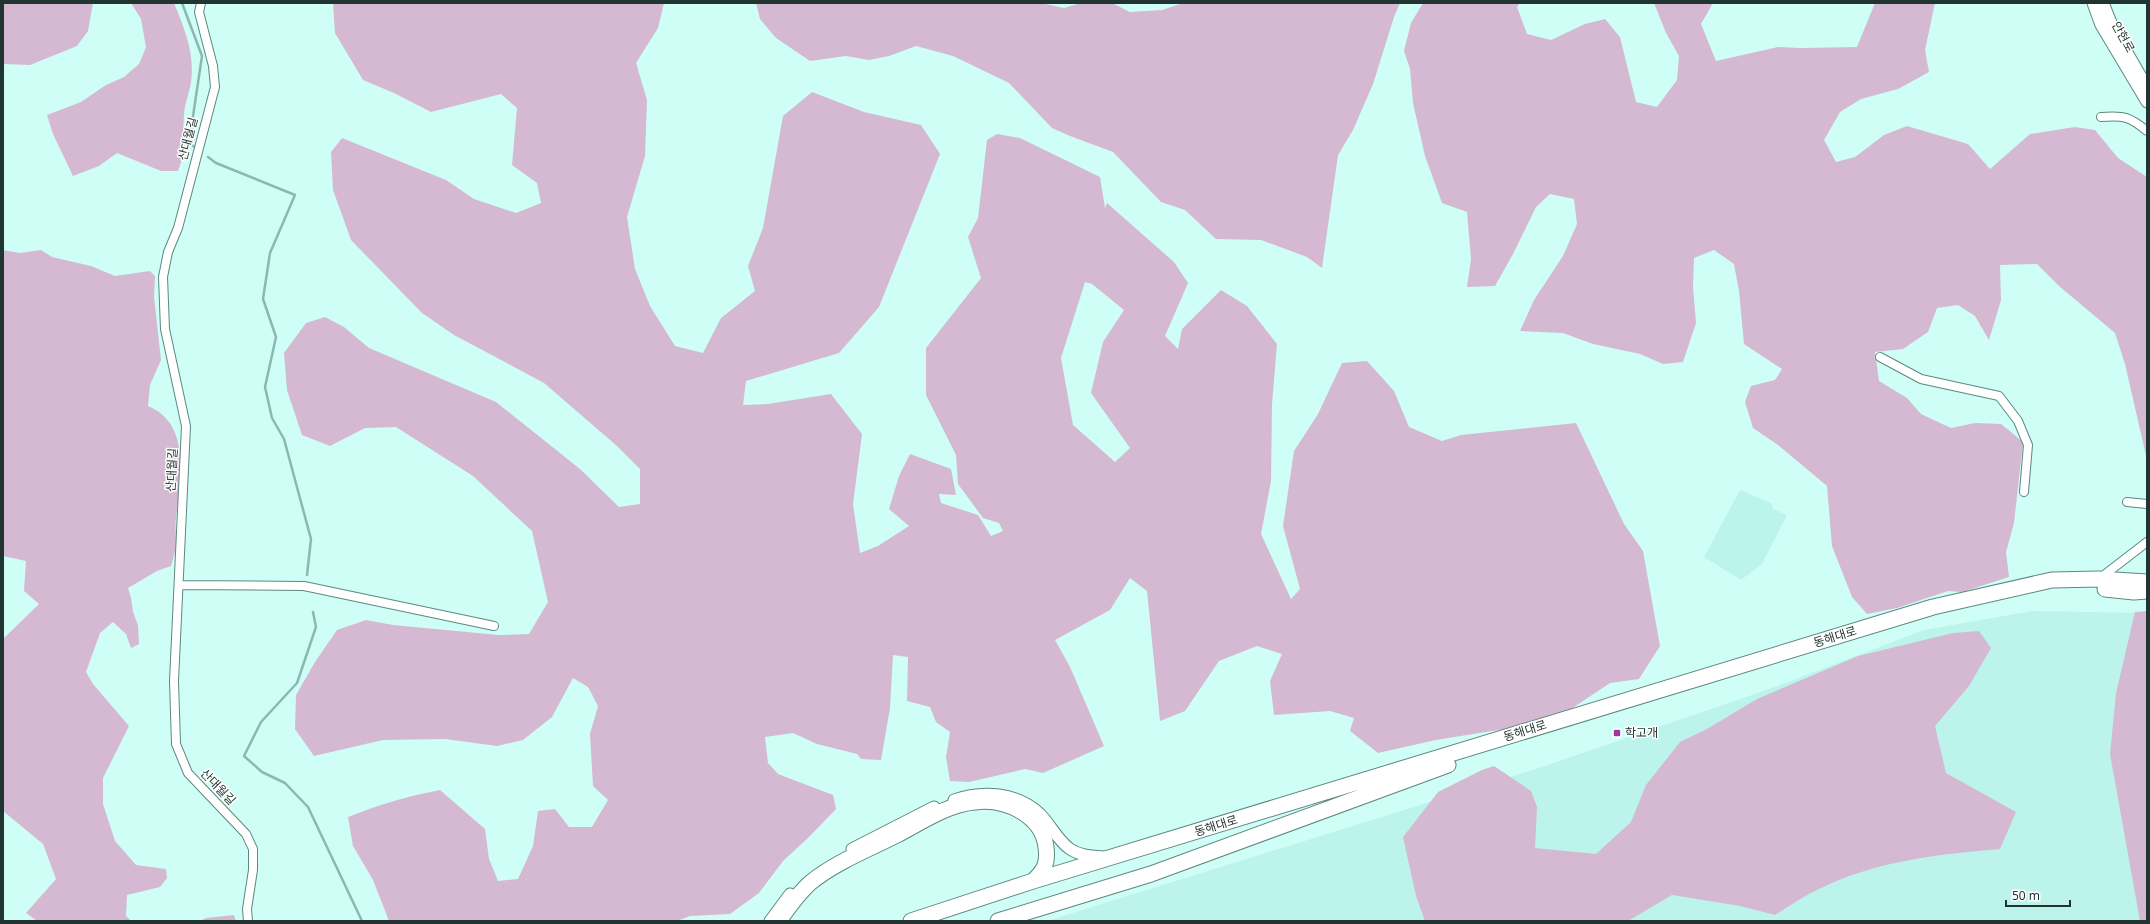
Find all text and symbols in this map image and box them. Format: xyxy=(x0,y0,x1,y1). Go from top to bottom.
street label: 안현로 xyxy=(2108,18,2139,55)
street label: 산대월길 xyxy=(174,115,201,162)
street label: 산대월길 xyxy=(162,447,181,492)
street label: 동해대로 xyxy=(1811,622,1858,651)
street label: 동해대로 xyxy=(1501,716,1548,745)
place label: 학고개 xyxy=(1625,724,1658,741)
marker: 학고개 xyxy=(1612,728,1622,738)
street label: 산대월길 xyxy=(197,765,240,808)
street label: 동해대로 xyxy=(1192,811,1239,840)
scale bar xyxy=(2006,882,2070,908)
text: 50 m xyxy=(2012,887,2040,904)

